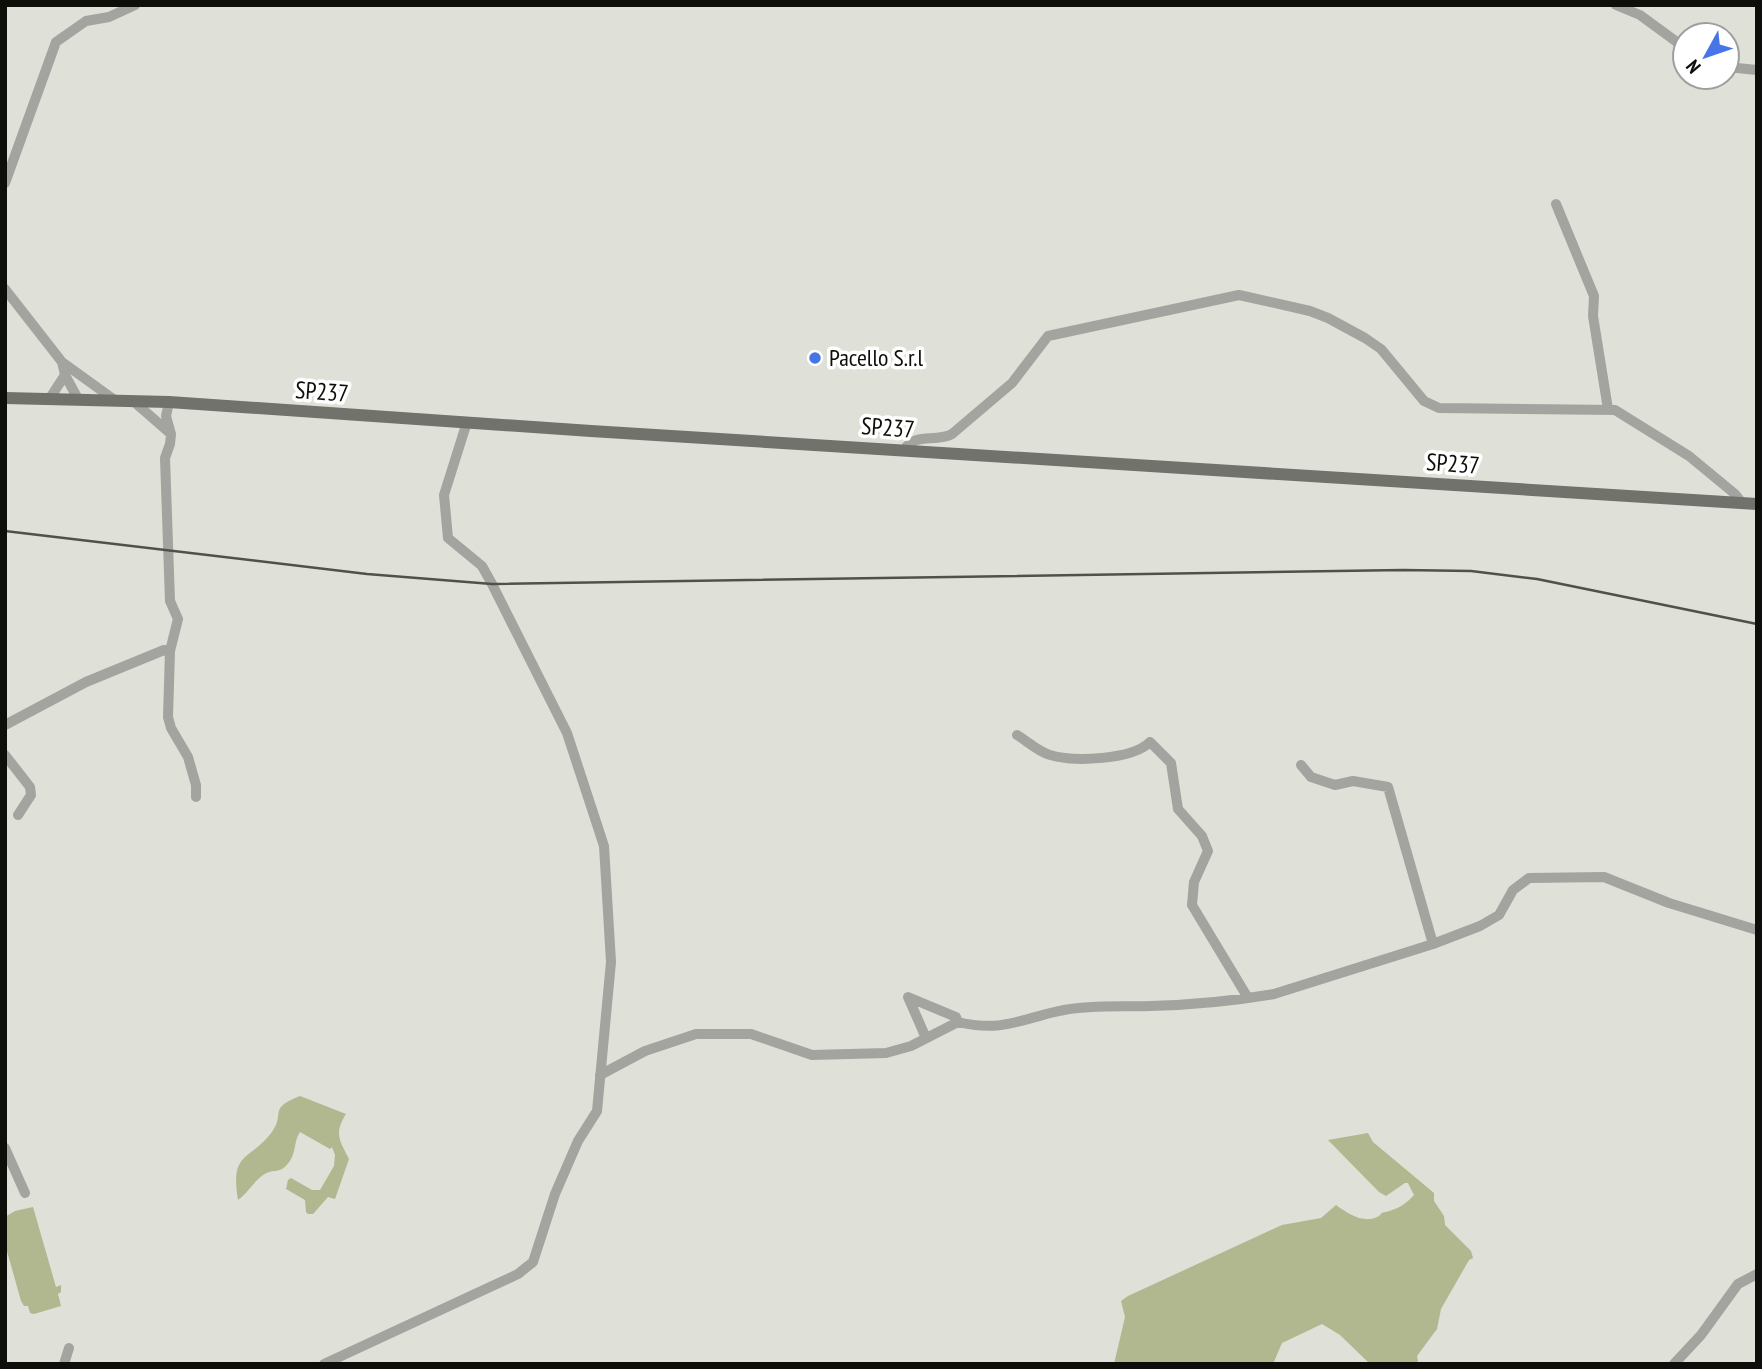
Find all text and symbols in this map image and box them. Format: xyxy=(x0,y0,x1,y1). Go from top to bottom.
north arrow xyxy=(1671,21,1741,91)
text: N xyxy=(1680,55,1705,79)
place label: Pacello S.r.l xyxy=(829,342,924,373)
marker: Pacello S.r.l xyxy=(807,350,823,366)
street label: SP237 xyxy=(294,374,350,409)
street label: SP237 xyxy=(860,410,916,445)
street label: SP237 xyxy=(1425,446,1481,481)

